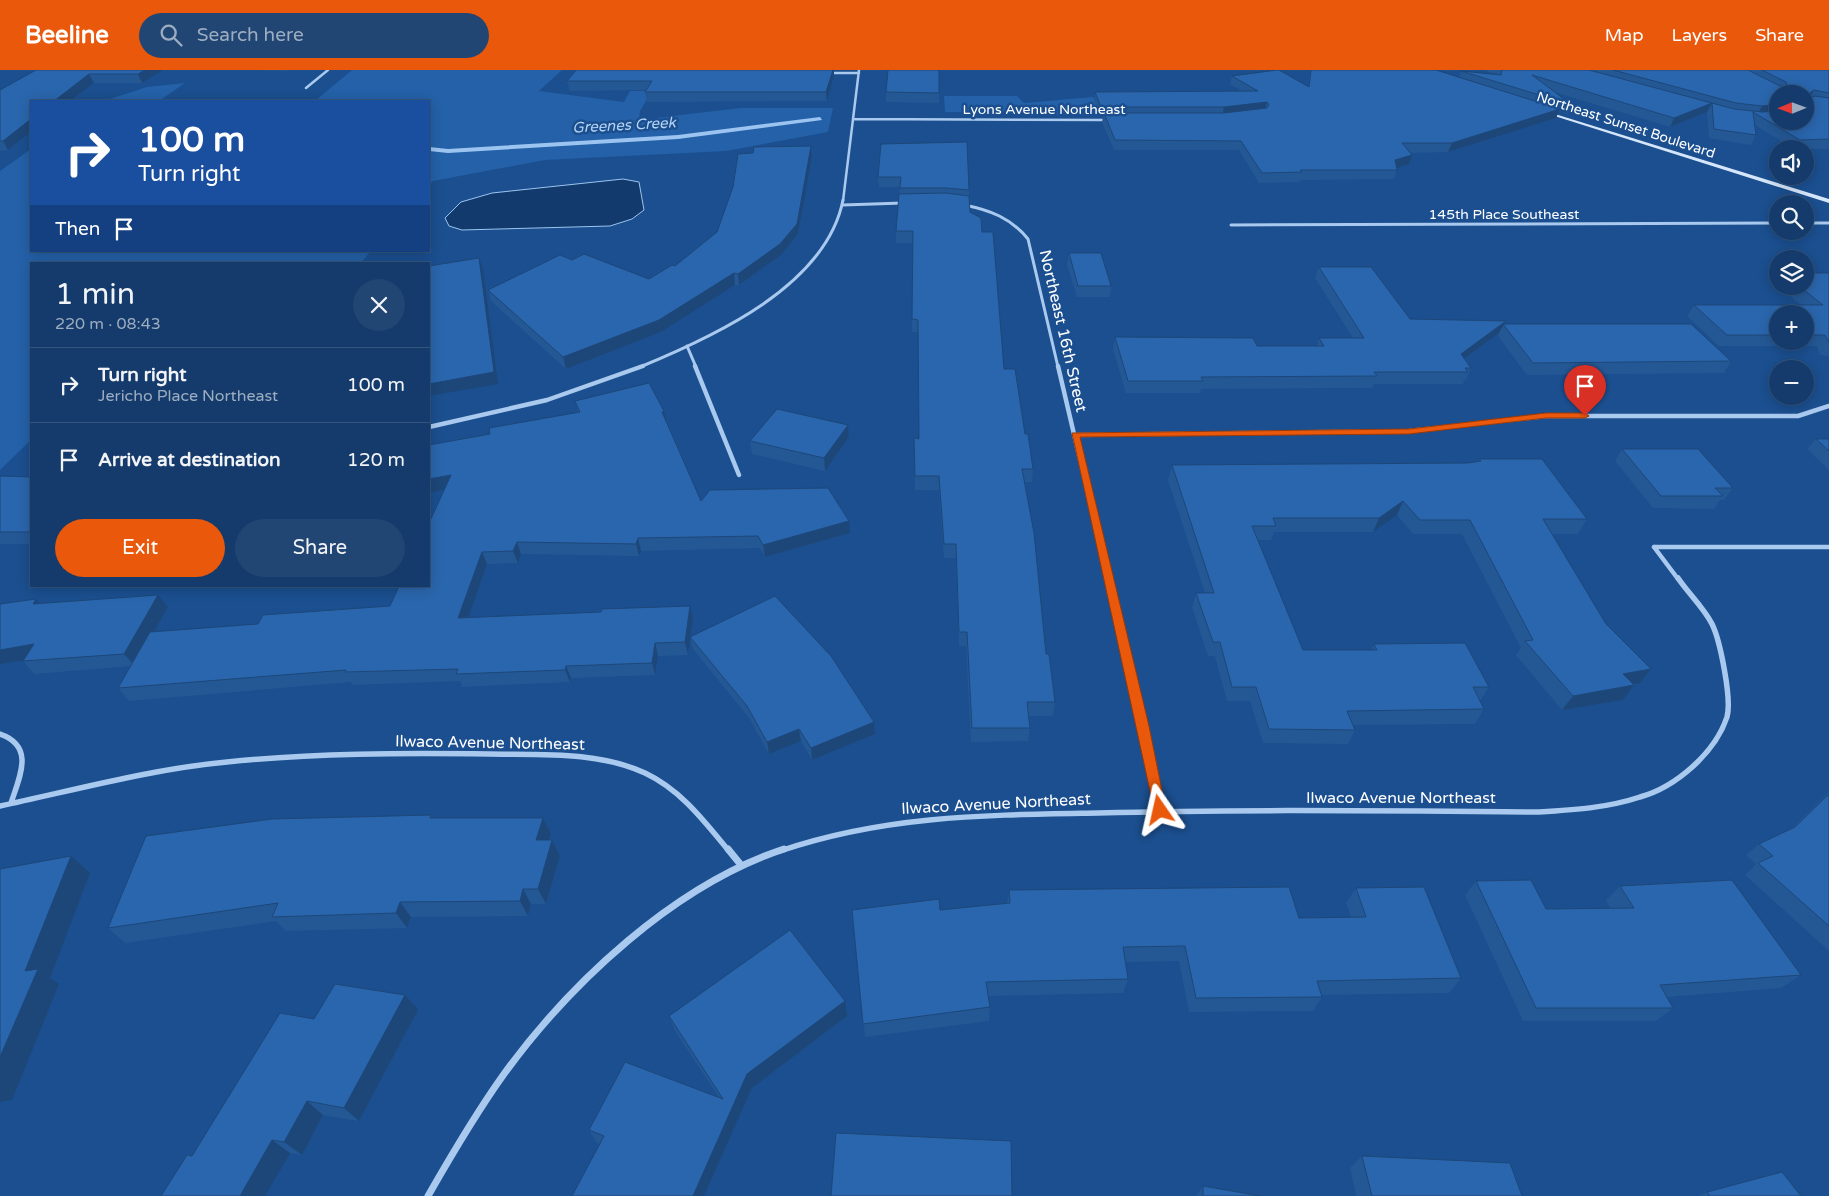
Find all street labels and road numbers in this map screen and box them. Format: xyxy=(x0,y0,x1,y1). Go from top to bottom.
street label: Northeast Sunset Boulevard xyxy=(1535,88,1717,162)
street label: Lyons Avenue Northeast xyxy=(962,101,1126,118)
street label: 145th Place Southeast xyxy=(1429,206,1580,223)
street label: Northeast 16th Street xyxy=(1035,248,1091,414)
street label: Ilwaco Avenue Northeast xyxy=(395,731,585,755)
street label: Ilwaco Avenue Northeast xyxy=(1306,788,1496,808)
street label: Ilwaco Avenue Northeast xyxy=(901,789,1091,819)

